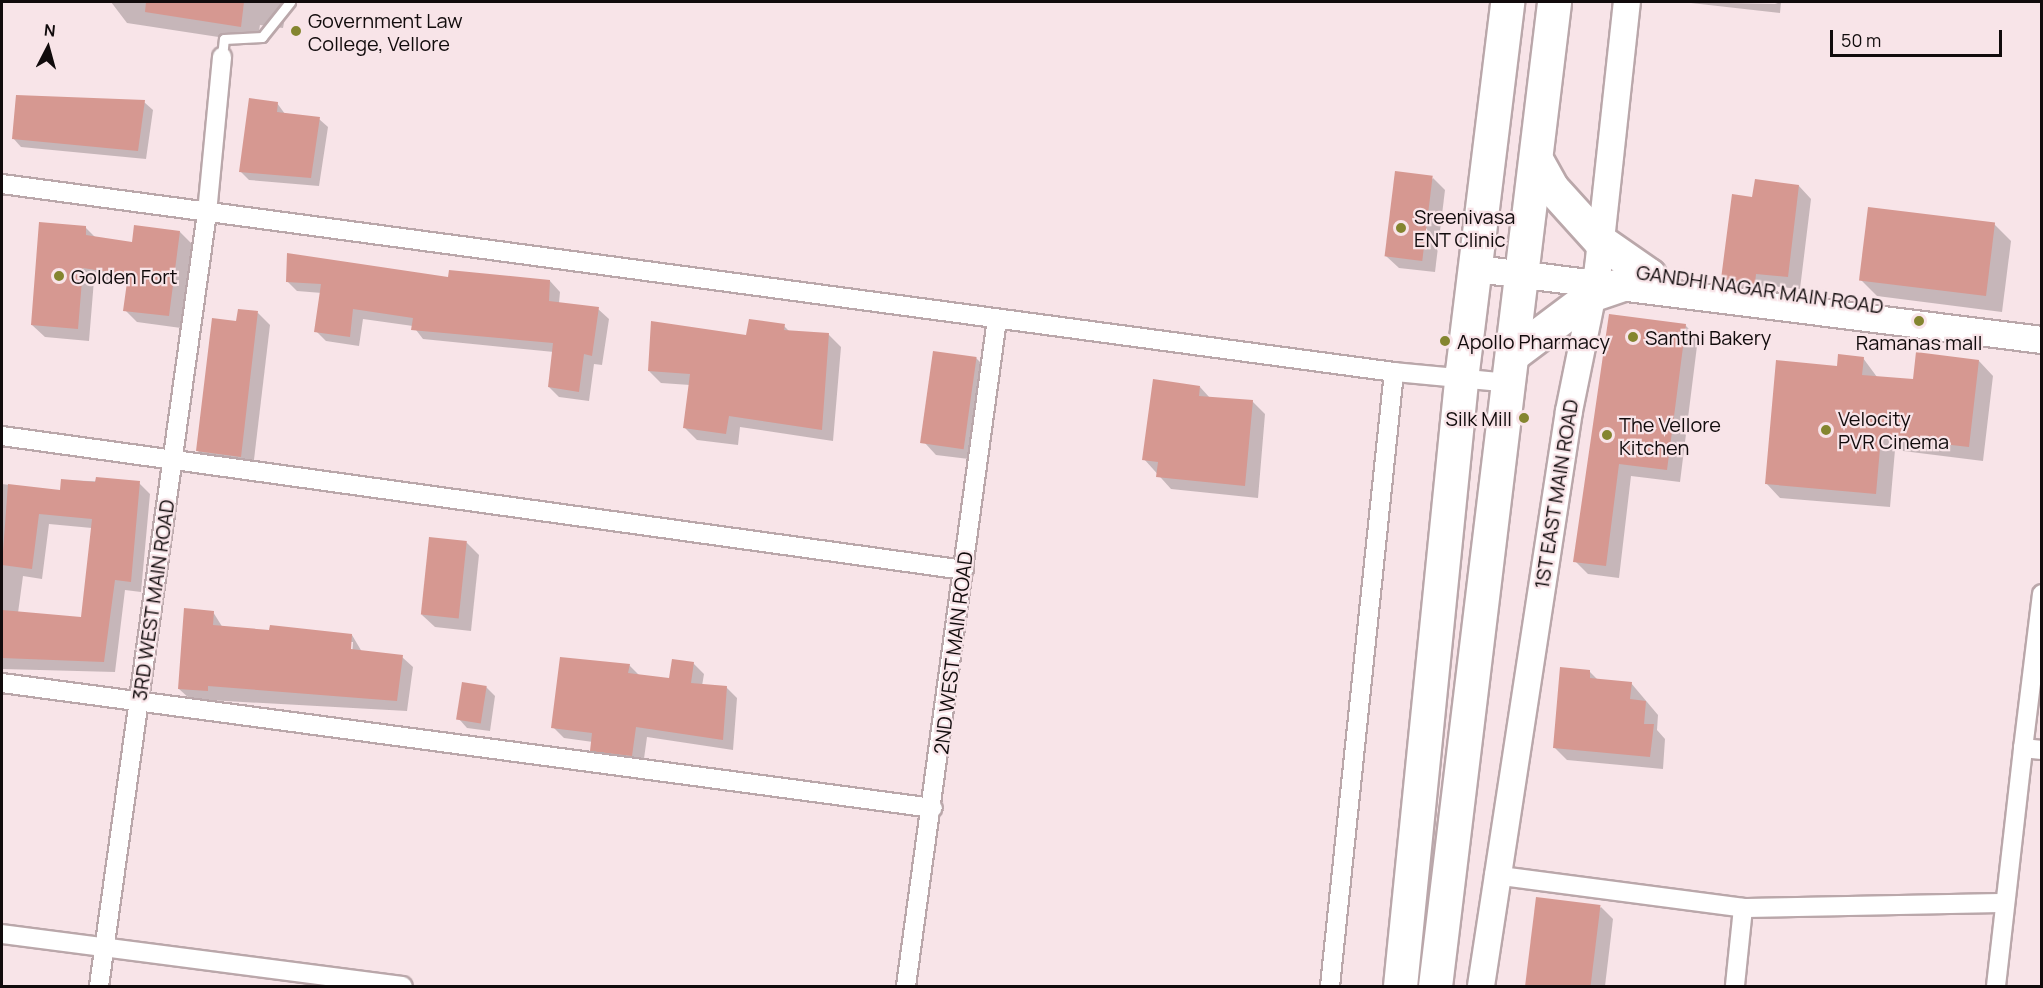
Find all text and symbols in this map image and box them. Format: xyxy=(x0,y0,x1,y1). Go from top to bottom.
place label: Government Law College, Vellore xyxy=(308,8,463,55)
north arrow xyxy=(18,18,78,78)
scale bar xyxy=(1833,18,2006,56)
text: N xyxy=(43,19,57,42)
marker: Government Law College, Vellore xyxy=(289,24,303,38)
text: 50 m xyxy=(1841,28,1881,52)
place label: Sreenivasa ENT Clinic xyxy=(1414,204,1515,251)
marker: Sreenivasa ENT Clinic xyxy=(1392,219,1410,237)
street label: GANDHI NAGAR MAIN ROAD xyxy=(1635,260,1885,318)
place label: Golden Fort xyxy=(71,264,178,288)
marker: Golden Fort xyxy=(52,269,66,283)
marker: Ramanas mall xyxy=(1912,314,1926,328)
place label: Santhi Bakery xyxy=(1645,325,1771,349)
place label: Apollo Pharmacy xyxy=(1457,329,1610,353)
marker: Santhi Bakery xyxy=(1626,330,1640,344)
place label: Ramanas mall xyxy=(1856,330,1982,354)
marker: Apollo Pharmacy xyxy=(1438,334,1452,348)
street label: 1ST EAST MAIN ROAD xyxy=(1529,397,1583,591)
place label: Silk Mill xyxy=(1446,406,1512,430)
place label: Velocity PVR Cinema xyxy=(1838,406,1949,453)
marker: Silk Mill xyxy=(1517,411,1531,425)
place label: The Vellore Kitchen xyxy=(1619,412,1721,459)
marker: Velocity PVR Cinema xyxy=(1819,423,1833,437)
marker: The Vellore Kitchen xyxy=(1600,428,1614,442)
street label: 3RD WEST MAIN ROAD xyxy=(127,498,179,702)
street label: 2ND WEST MAIN ROAD xyxy=(929,550,977,756)

